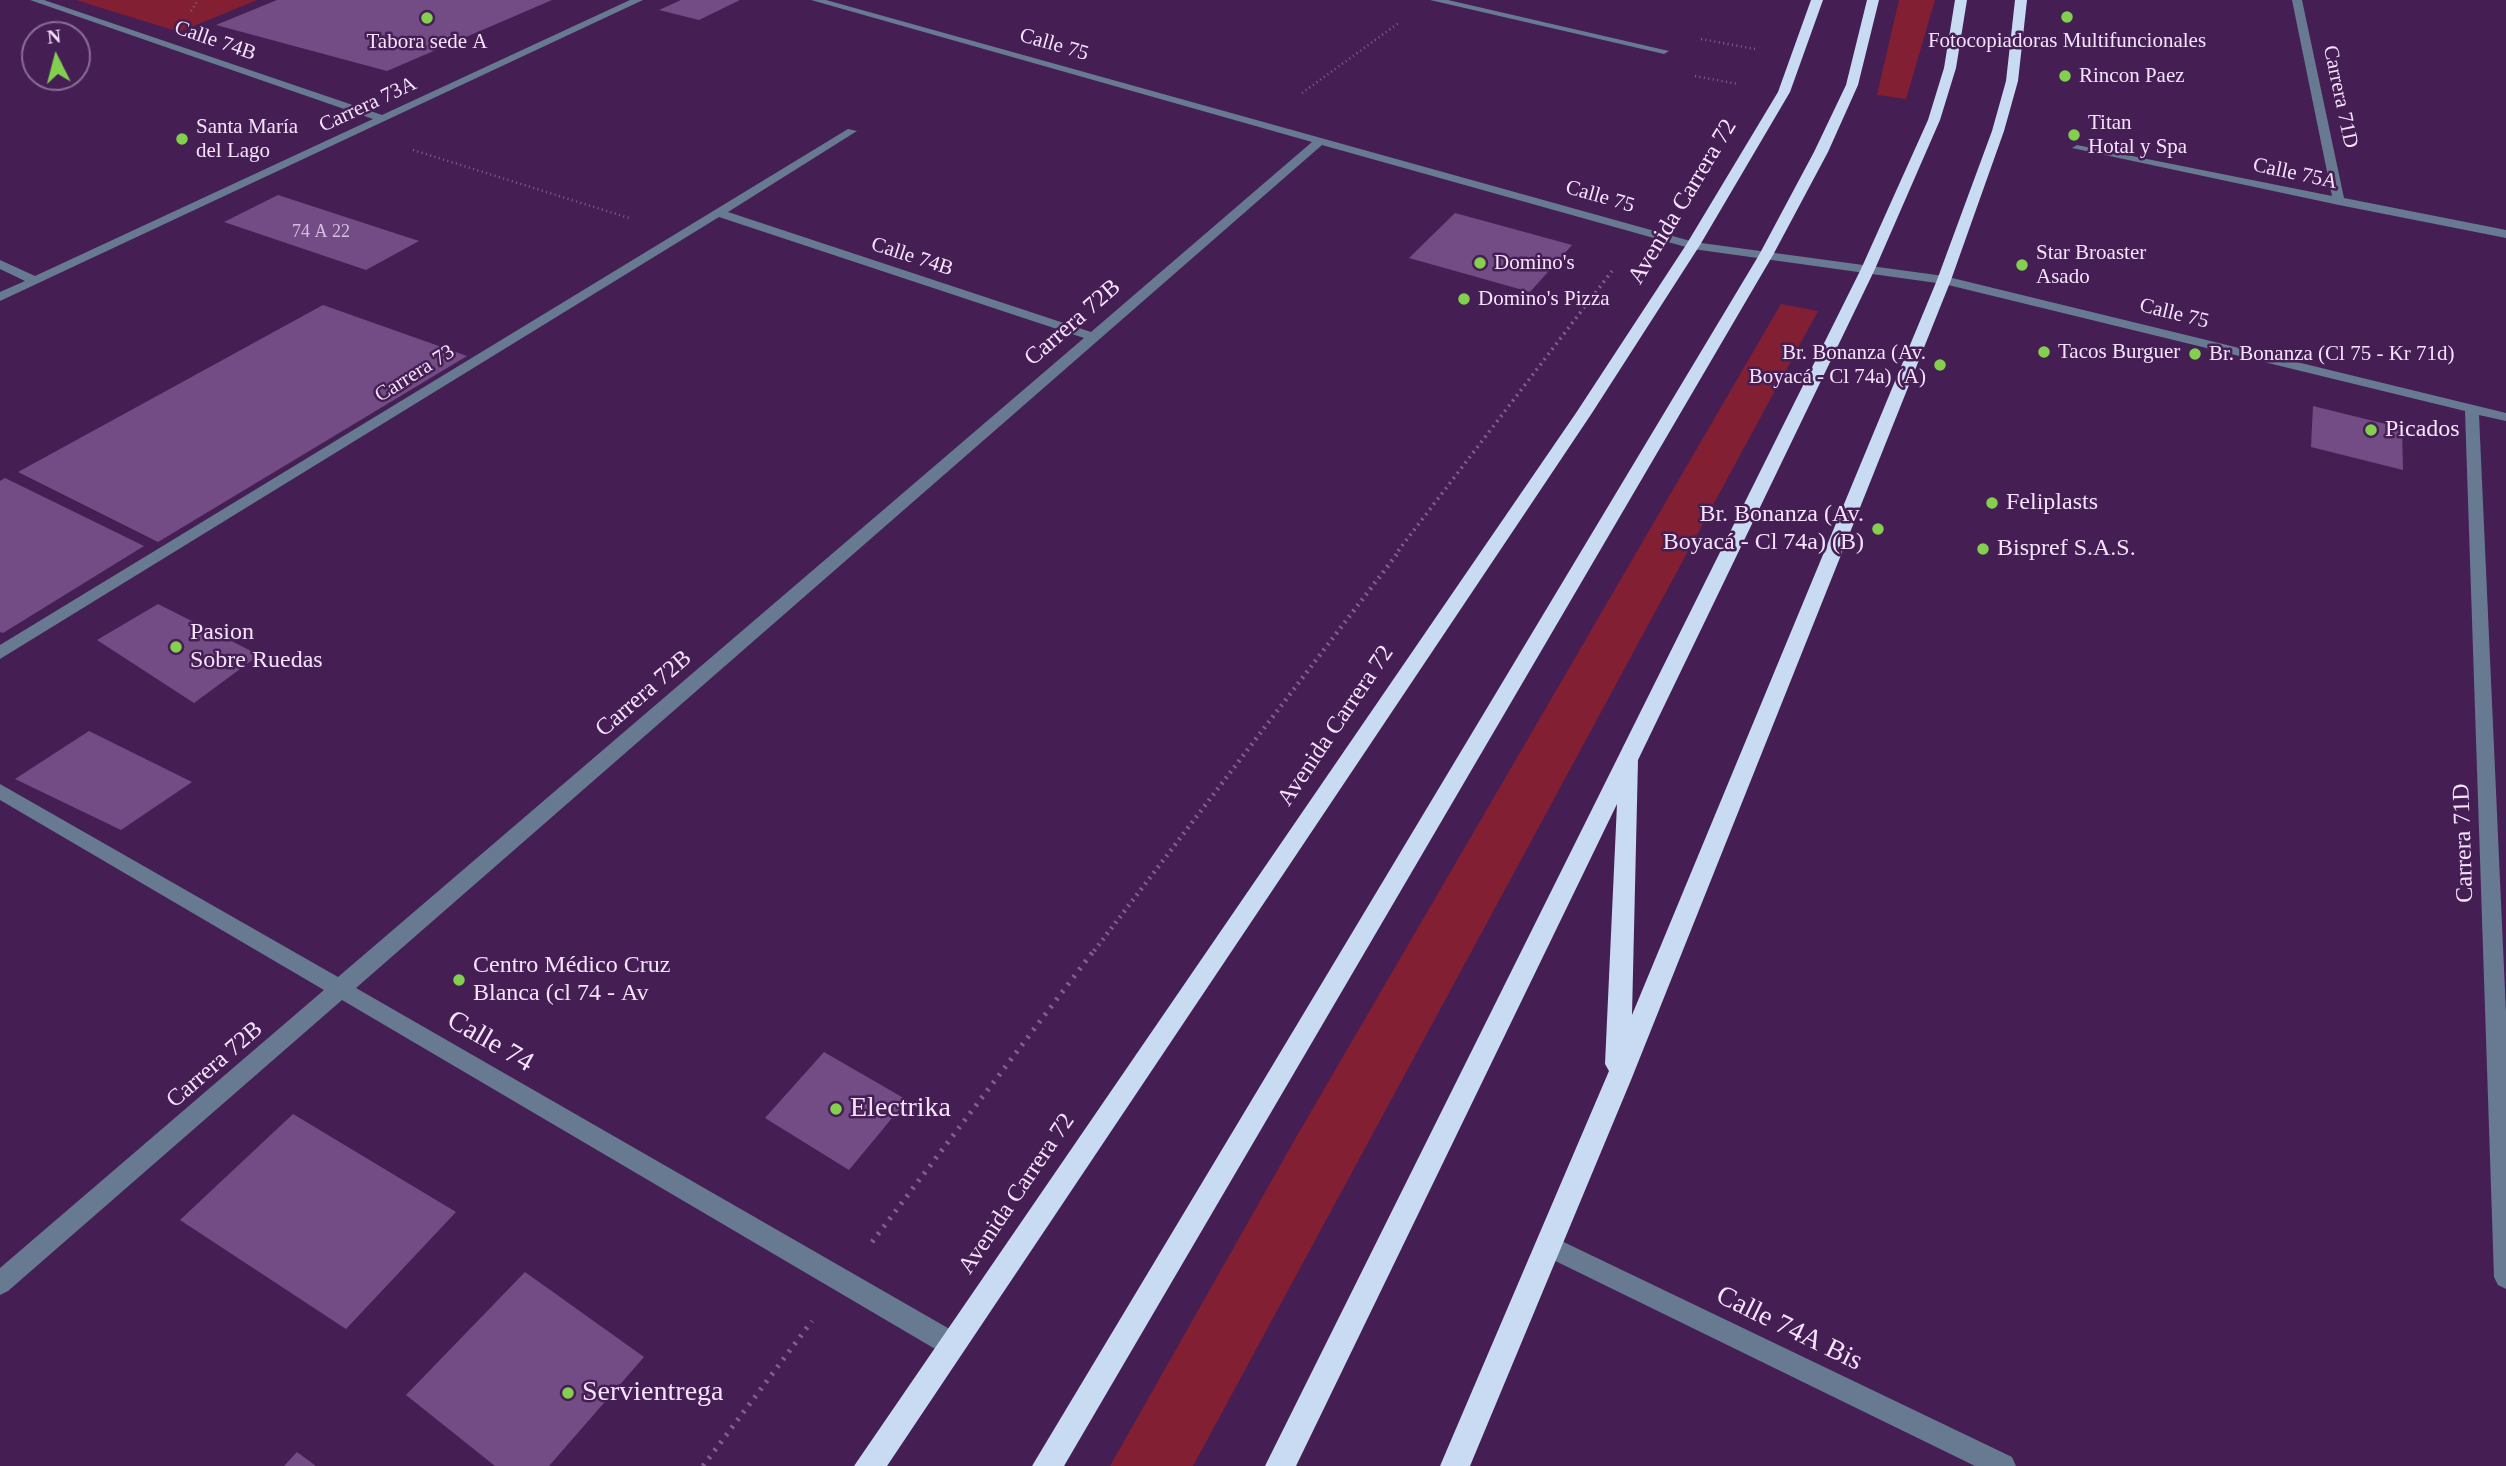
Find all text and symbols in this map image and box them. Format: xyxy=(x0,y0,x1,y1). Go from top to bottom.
marker: Fotocopiadoras Multifuncionales xyxy=(2059,9,2075,25)
marker: Tabora sede A xyxy=(419,10,435,26)
street label: Calle 74B xyxy=(171,15,259,67)
north arrow xyxy=(21,21,91,91)
street label: Calle 75 xyxy=(1017,23,1091,67)
text: N xyxy=(46,25,62,48)
place label: Fotocopiadoras Multifuncionales xyxy=(1928,28,2206,54)
place label: Tabora sede A xyxy=(367,29,487,55)
street label: Carrera 71D xyxy=(2317,43,2363,151)
place label: Rincon Paez xyxy=(2079,63,2185,89)
marker: Rincon Paez xyxy=(2057,68,2073,84)
street label: Carrera 73A xyxy=(315,72,421,138)
place label: Titan Hotal y Spa xyxy=(2088,110,2187,160)
place label: Santa María del Lago xyxy=(196,114,298,164)
street label: Avenida Carrera 72 xyxy=(1622,114,1744,290)
marker: Titan Hotal y Spa xyxy=(2066,127,2082,143)
marker: Santa María del Lago xyxy=(174,131,190,147)
street label: Calle 75A xyxy=(2250,153,2340,195)
street label: Calle 75 xyxy=(1563,175,1637,219)
house number: 74 A 22 xyxy=(292,221,350,243)
street label: Calle 74B xyxy=(868,232,956,282)
place label: Star Broaster Asado xyxy=(2036,240,2146,290)
place label: Domino's xyxy=(1494,250,1575,276)
marker: Domino's xyxy=(1472,255,1488,271)
marker: Star Broaster Asado xyxy=(2014,257,2030,273)
street label: Carrera 72B xyxy=(1019,273,1127,373)
place label: Domino's Pizza xyxy=(1478,286,1610,312)
marker: Domino's Pizza xyxy=(1456,291,1472,307)
street label: Calle 75 xyxy=(2137,293,2211,335)
place label: Tacos Burguer xyxy=(2058,339,2180,365)
street label: Carrera 73 xyxy=(371,340,459,408)
place label: Br. Bonanza (Av. Boyacá - Cl 74a) (A) xyxy=(1749,340,1926,390)
place label: Br. Bonanza (Cl 75 - Kr 71d) xyxy=(2209,341,2455,367)
marker: Tacos Burguer xyxy=(2036,344,2052,360)
marker: Br. Bonanza (Cl 75 - Kr 71d) xyxy=(2187,346,2203,362)
marker: Br. Bonanza (Av. Boyacá - Cl 74a) (A) xyxy=(1932,357,1948,373)
place label: Picados xyxy=(2385,416,2460,444)
marker: Picados xyxy=(2363,422,2379,438)
place label: Feliplasts xyxy=(2006,489,2098,517)
marker: Feliplasts xyxy=(1984,495,2000,511)
place label: Br. Bonanza (Av. Boyacá - Cl 74a) (B) xyxy=(1663,501,1864,557)
marker: Br. Bonanza (Av. Boyacá - Cl 74a) (B) xyxy=(1870,521,1886,537)
place label: Bispref S.A.S. xyxy=(1997,535,2136,563)
marker: Bispref S.A.S. xyxy=(1975,541,1991,557)
place label: Pasion Sobre Ruedas xyxy=(190,619,323,675)
marker: Pasion Sobre Ruedas xyxy=(168,639,184,655)
street label: Avenida Carrera 72 xyxy=(1272,640,1400,812)
street label: Carrera 72B xyxy=(590,644,698,744)
street label: Carrera 71D xyxy=(2448,783,2480,903)
place label: Centro Médico Cruz Blanca (cl 74 - Av xyxy=(473,952,670,1008)
marker: Centro Médico Cruz Blanca (cl 74 - Av xyxy=(451,972,467,988)
street label: Calle 74 xyxy=(441,1004,539,1080)
street label: Carrera 72B xyxy=(161,1015,269,1115)
place label: Electrika xyxy=(850,1092,951,1126)
marker: Electrika xyxy=(828,1101,844,1117)
street label: Avenida Carrera 72 xyxy=(953,1108,1081,1280)
street label: Calle 74A Bis xyxy=(1710,1279,1868,1379)
place label: Servientrega xyxy=(582,1376,723,1410)
marker: Servientrega xyxy=(560,1385,576,1401)

